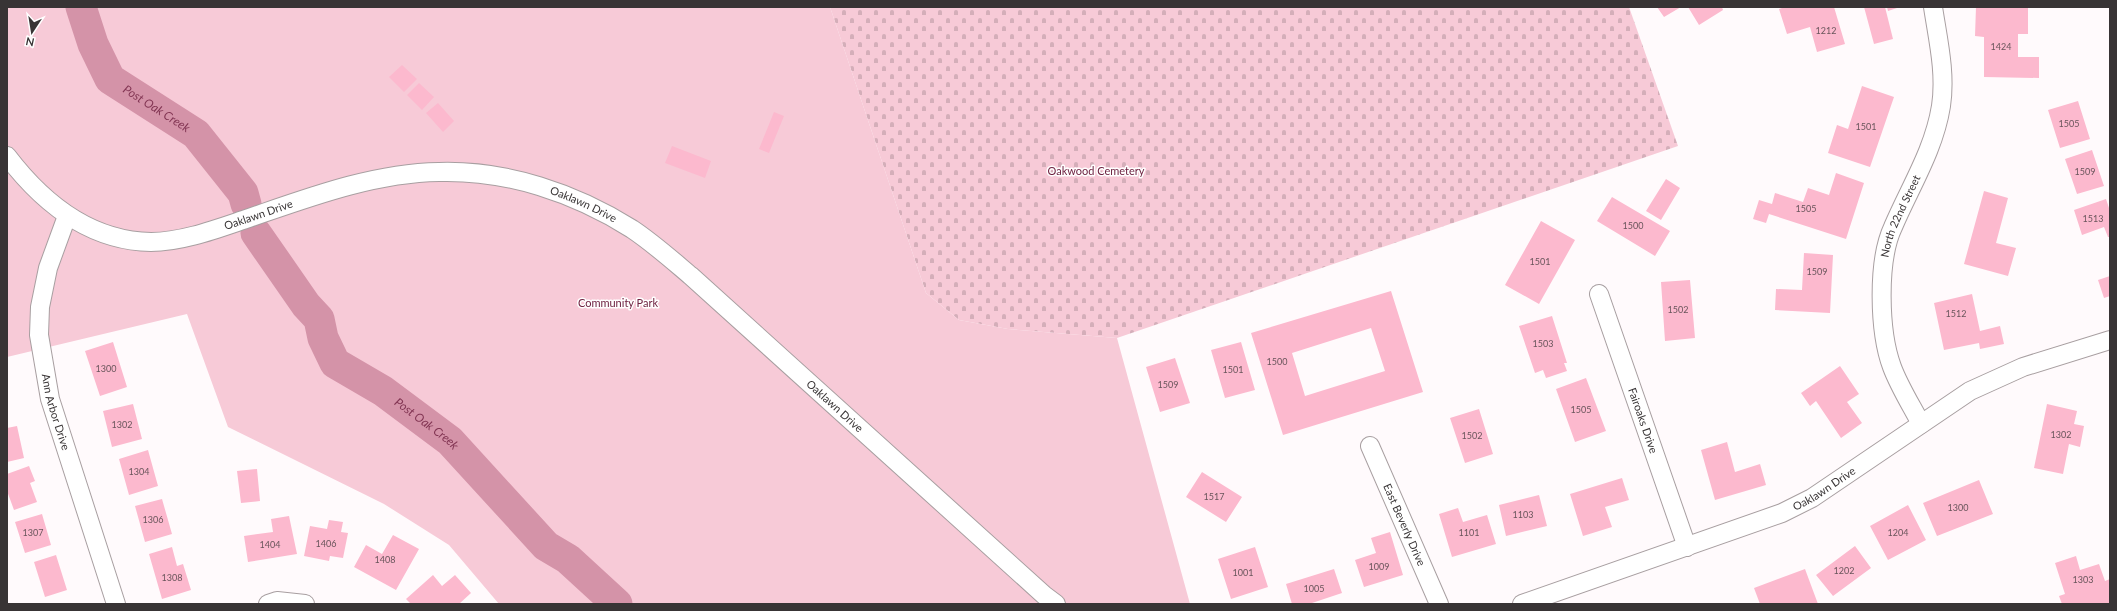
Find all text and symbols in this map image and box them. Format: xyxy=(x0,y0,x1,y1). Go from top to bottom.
north arrow xyxy=(12,12,52,52)
house number: 1212 xyxy=(1816,25,1836,36)
text: N xyxy=(24,35,35,50)
house number: 1424 xyxy=(1991,41,2011,52)
water label: Post Oak Creek xyxy=(120,81,193,135)
house number: 1505 xyxy=(2059,118,2079,129)
house number: 1501 xyxy=(1856,121,1876,132)
park label: Oakwood Cemetery xyxy=(1048,164,1145,177)
house number: 1509 xyxy=(2075,166,2095,177)
street label: North 22nd Street xyxy=(1878,173,1923,258)
street label: Oaklawn Drive xyxy=(549,183,619,225)
street label: Oaklawn Drive xyxy=(222,196,294,232)
house number: 1505 xyxy=(1796,203,1816,214)
house number: 1513 xyxy=(2083,213,2103,224)
house number: 1500 xyxy=(1623,220,1643,231)
house number: 1501 xyxy=(1530,256,1550,267)
house number: 1509 xyxy=(1807,266,1827,277)
park label: Community Park xyxy=(578,296,658,309)
house number: 1502 xyxy=(1668,304,1688,315)
house number: 1512 xyxy=(1946,308,1966,319)
house number: 1503 xyxy=(1533,338,1553,349)
house number: 1500 xyxy=(1267,356,1287,367)
house number: 1300 xyxy=(96,363,116,374)
house number: 1501 xyxy=(1223,364,1243,375)
street label: Ann Arbor Drive xyxy=(40,373,73,452)
street label: Oaklawn Drive xyxy=(804,377,866,435)
house number: 1509 xyxy=(1158,379,1178,390)
street label: Fairoaks Drive xyxy=(1626,386,1661,455)
water label: Post Oak Creek xyxy=(392,394,462,453)
house number: 1505 xyxy=(1571,404,1591,415)
house number: 1302 xyxy=(112,419,132,430)
house number: 1302 xyxy=(2051,429,2071,440)
house number: 1502 xyxy=(1462,430,1482,441)
street label: Oaklawn Drive xyxy=(1790,464,1858,513)
house number: 1304 xyxy=(129,466,149,477)
street label: East Beverly Drive xyxy=(1381,481,1429,568)
house number: 1517 xyxy=(1204,491,1224,502)
house number: 1300 xyxy=(1948,502,1968,513)
house number: 1103 xyxy=(1513,509,1533,520)
house number: 1306 xyxy=(143,514,163,525)
house number: 1307 xyxy=(23,527,43,538)
house number: 1101 xyxy=(1459,527,1479,538)
house number: 1204 xyxy=(1888,527,1908,538)
house number: 1406 xyxy=(316,538,336,549)
house number: 1404 xyxy=(260,539,280,550)
house number: 1408 xyxy=(375,554,395,565)
house number: 1009 xyxy=(1369,561,1389,572)
house number: 1202 xyxy=(1834,565,1854,576)
house number: 1001 xyxy=(1233,567,1253,578)
house number: 1308 xyxy=(162,572,182,583)
house number: 1303 xyxy=(2073,574,2093,585)
house number: 1005 xyxy=(1304,583,1324,594)

